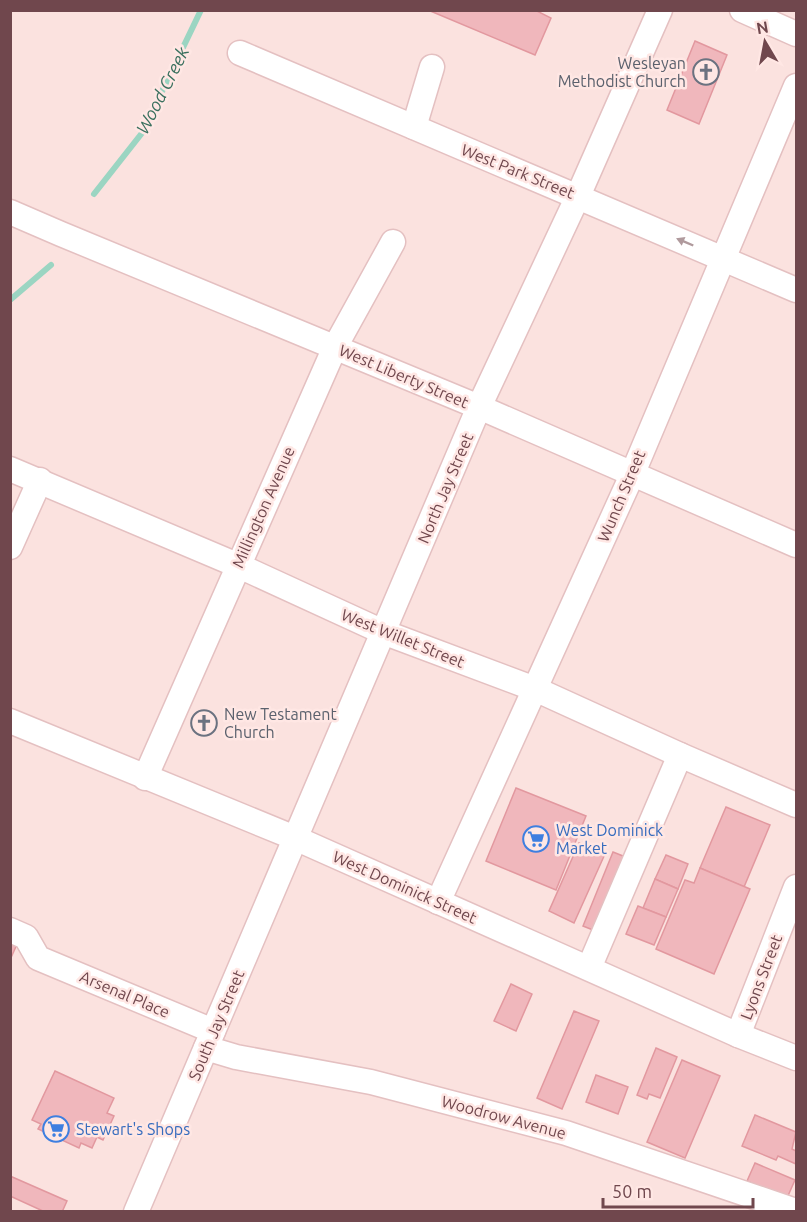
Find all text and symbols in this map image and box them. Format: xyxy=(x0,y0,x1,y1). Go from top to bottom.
north arrow xyxy=(735,12,795,72)
text: N xyxy=(755,17,770,37)
water label: Wood Creek xyxy=(132,42,193,137)
place label: Wesleyan Methodist Church xyxy=(558,54,686,90)
church icon: Wesleyan Methodist Church xyxy=(691,57,721,87)
street label: West Park Street xyxy=(459,140,578,202)
one-way arrow xyxy=(676,237,694,246)
street label: West Liberty Street xyxy=(337,341,472,412)
street label: North Jay Street xyxy=(414,429,477,546)
street label: Millington Avenue xyxy=(228,444,298,570)
street label: Wunch Street xyxy=(594,447,649,545)
street label: West Willet Street xyxy=(339,605,468,671)
place label: New Testament Church xyxy=(224,705,337,741)
church icon: New Testament Church xyxy=(189,708,219,738)
place label: West Dominick Market xyxy=(556,821,663,857)
supermarket icon: West Dominick Market xyxy=(521,824,551,854)
street label: West Dominick Street xyxy=(330,847,480,927)
street label: Lyons Street xyxy=(737,931,786,1022)
street label: South Jay Street xyxy=(185,966,248,1083)
street label: Arsenal Place xyxy=(77,967,173,1021)
street label: Woodrow Avenue xyxy=(440,1092,568,1142)
supermarket icon: Stewart's Shops xyxy=(41,1114,71,1144)
place label: Stewart's Shops xyxy=(76,1120,190,1138)
scale bar xyxy=(603,1171,753,1209)
text: 50 m xyxy=(612,1181,652,1201)

